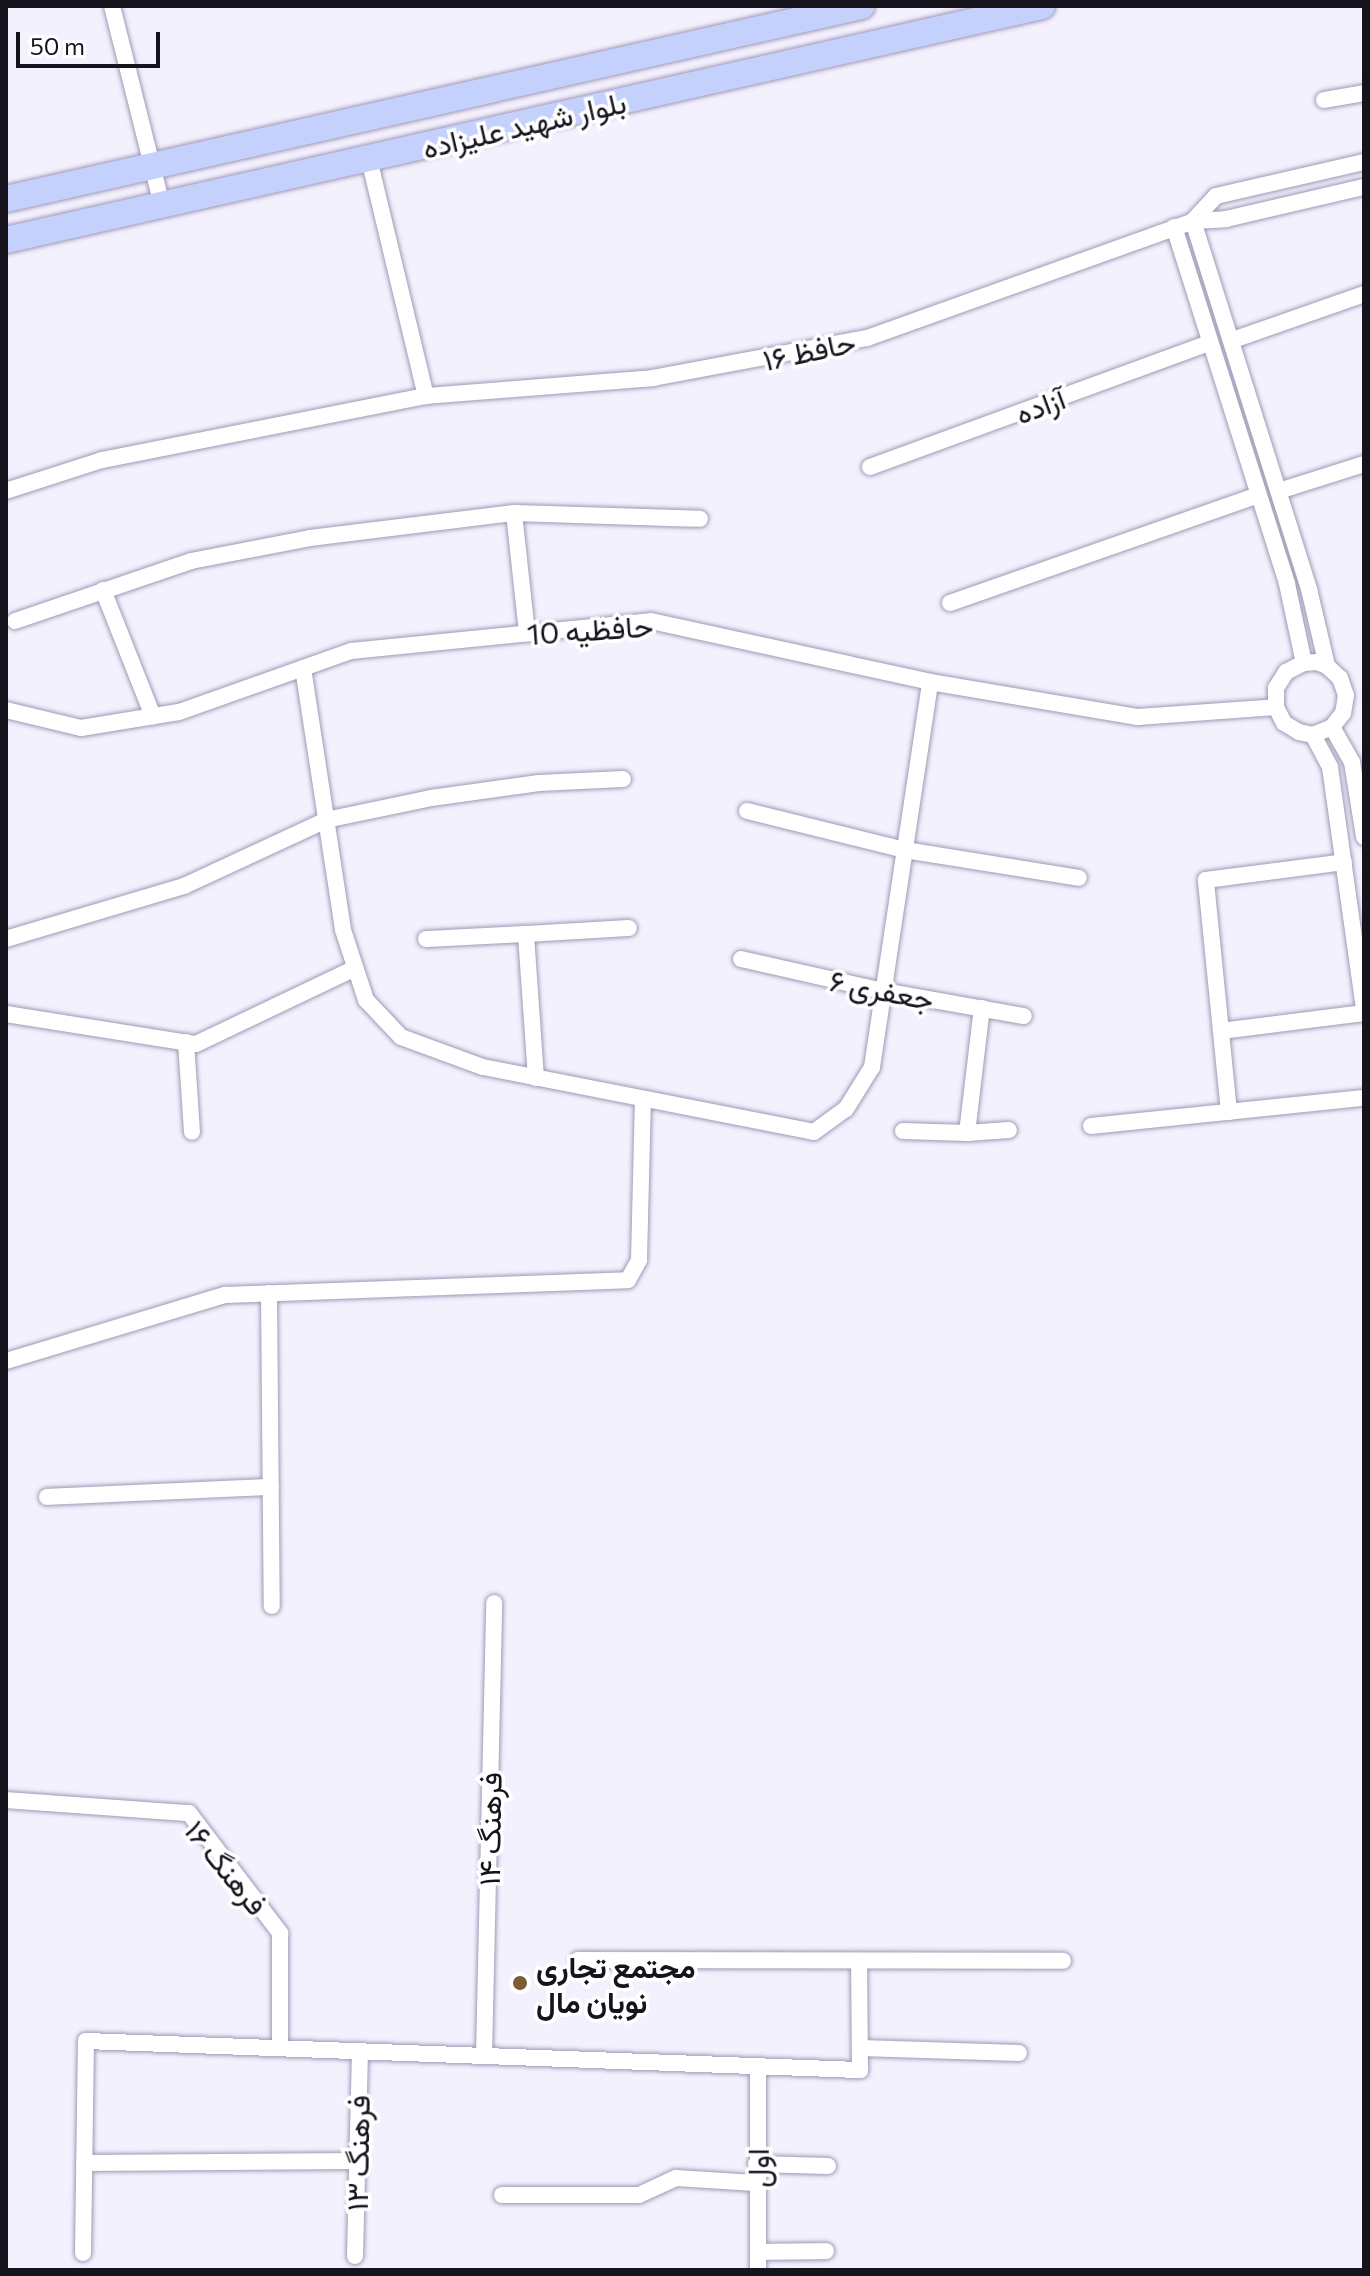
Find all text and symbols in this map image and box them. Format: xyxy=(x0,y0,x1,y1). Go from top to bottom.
scale bar xyxy=(20,16,164,66)
text: 50 m xyxy=(30,31,85,60)
street label: بلوار شهید علیزاده xyxy=(419,83,629,165)
street label: حافظ ۱۶ xyxy=(759,323,859,377)
street label: آزاده xyxy=(1010,379,1070,431)
street label: حافظیه 10 xyxy=(526,607,654,651)
street label: جعفری ۶ xyxy=(827,961,937,1017)
street label: فرهنگ ۱۴ xyxy=(470,1772,508,1886)
street label: فرهنگ ۱۶ xyxy=(178,1812,276,1922)
place label: مجتمع تجاری نویان مال xyxy=(536,1948,695,2018)
marker: مجتمع تجاری نویان مال xyxy=(511,1974,529,1992)
street label: فرهنگ ۱۳ xyxy=(338,2095,376,2211)
street label: اول xyxy=(739,2148,775,2188)

